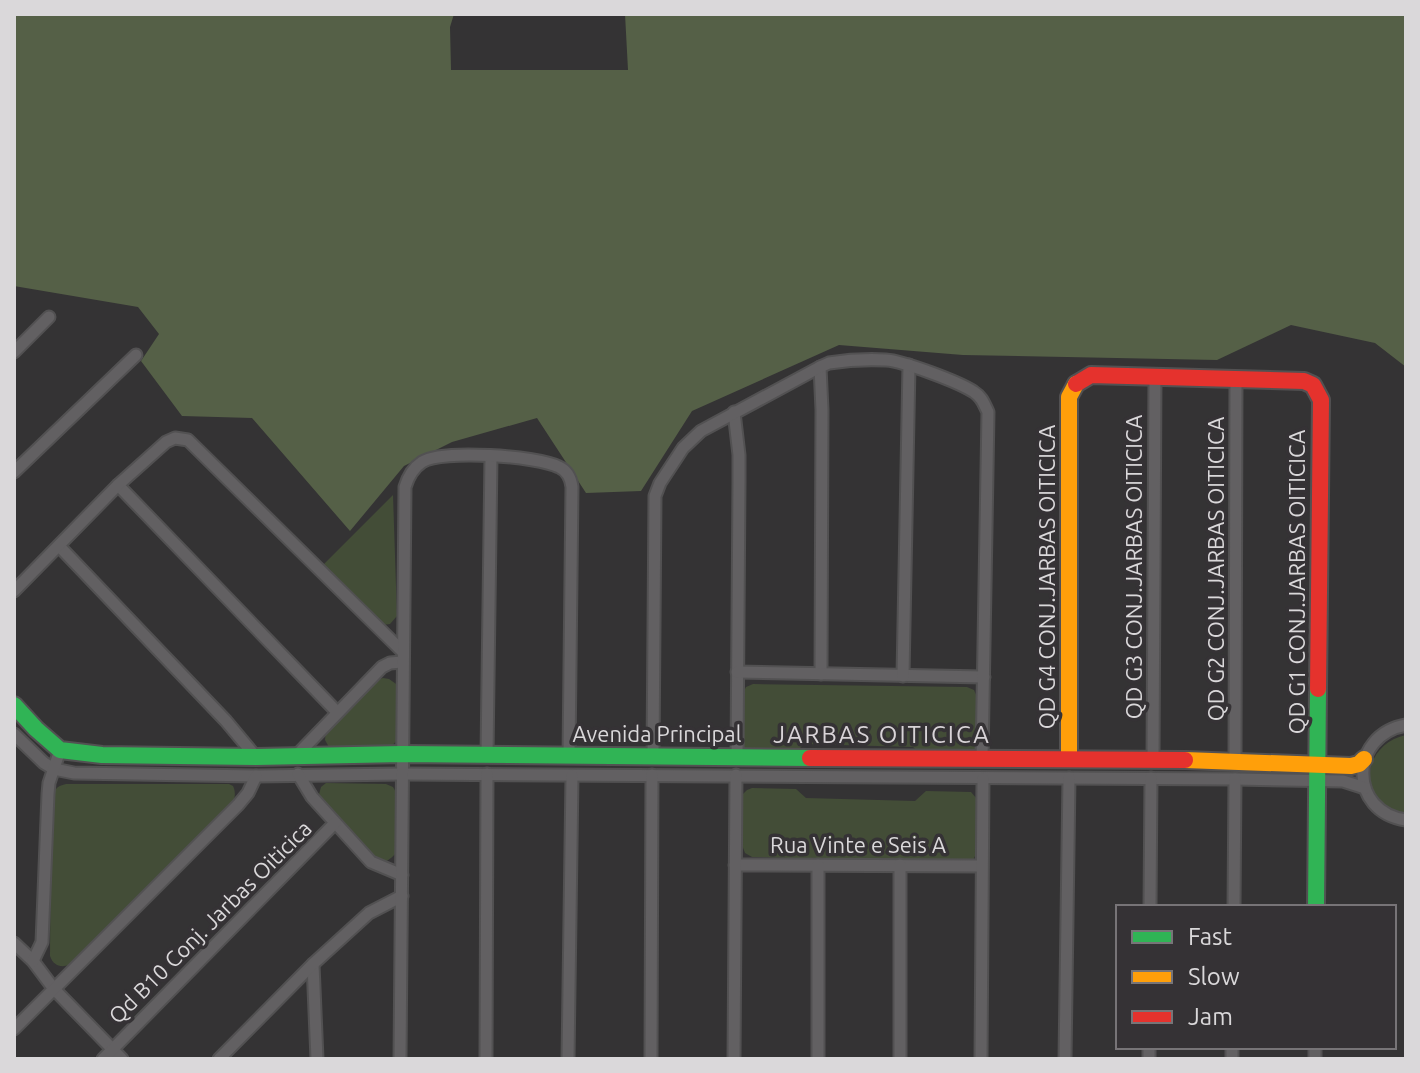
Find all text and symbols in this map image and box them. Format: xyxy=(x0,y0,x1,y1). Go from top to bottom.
street label: QD G3 CONJ.JARBAS OITICICA xyxy=(1121,414,1146,719)
street label: QD G2 CONJ.JARBAS OITICICA xyxy=(1203,416,1228,721)
street label: QD G4 CONJ.JARBAS OITICICA xyxy=(1034,424,1059,729)
street label: QD G1 CONJ.JARBAS OITICICA xyxy=(1284,429,1309,734)
street label: Avenida Principal xyxy=(573,721,742,746)
district label: JARBAS OITICICA xyxy=(773,721,991,748)
street label: Qd B10 Conj. Jarbas Oiticica xyxy=(103,815,316,1028)
street label: Rua Vinte e Seis A xyxy=(770,832,947,857)
legend xyxy=(1116,905,1396,1049)
text: Fast xyxy=(1188,923,1232,950)
text: Slow xyxy=(1188,963,1240,990)
text: Jam xyxy=(1188,1003,1233,1030)

